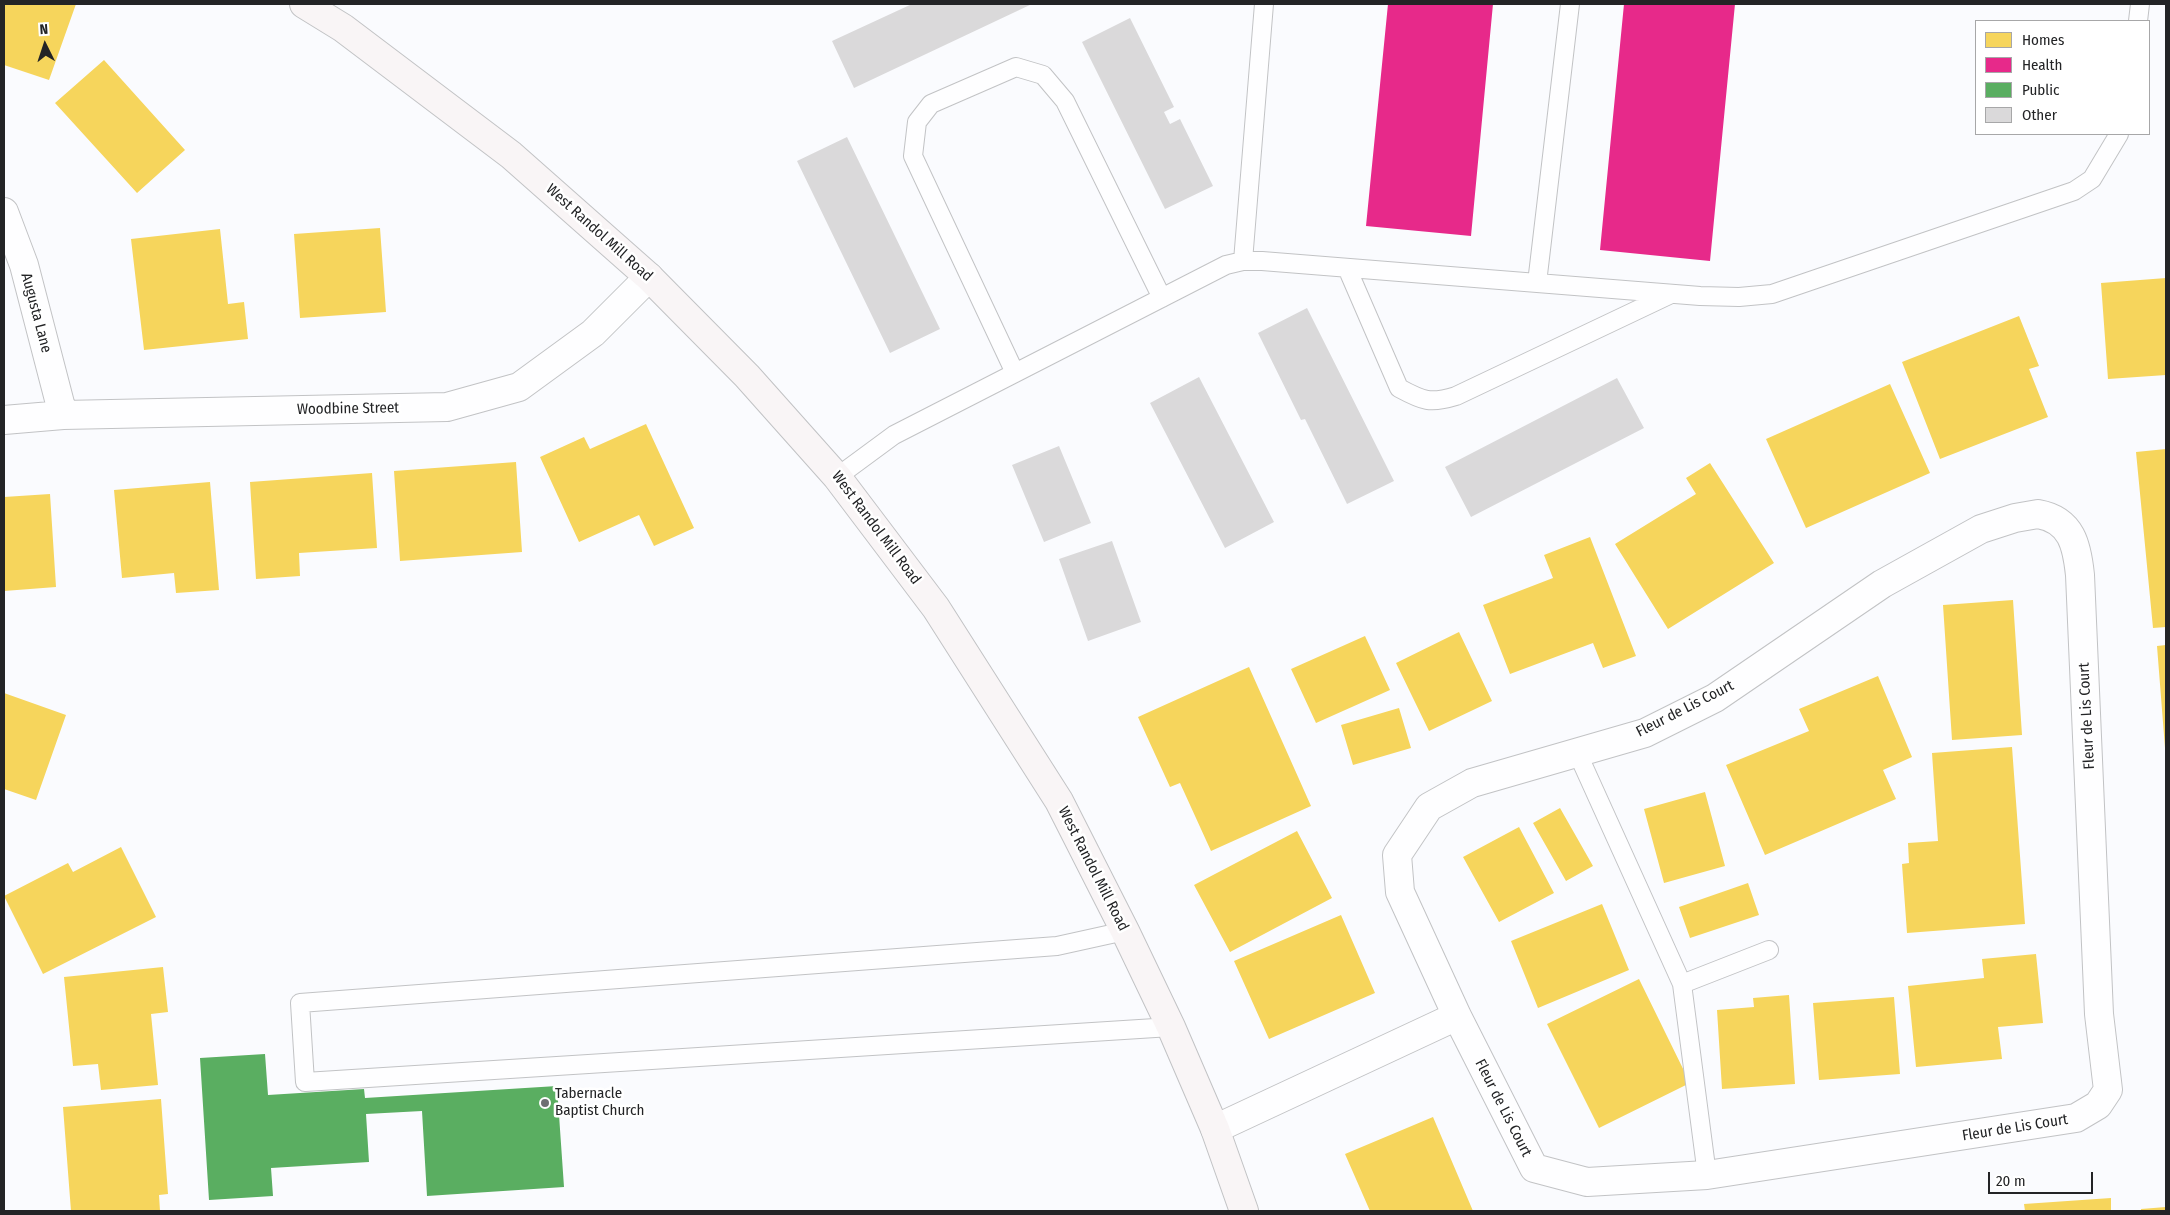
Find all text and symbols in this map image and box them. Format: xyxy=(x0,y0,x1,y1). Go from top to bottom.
north arrow xyxy=(20,20,70,70)
legend xyxy=(1975,20,2150,135)
text: N xyxy=(39,21,49,38)
text: Homes xyxy=(2022,31,2064,49)
text: Health xyxy=(2022,56,2062,74)
text: Public xyxy=(2022,81,2059,99)
text: Other xyxy=(2022,106,2057,124)
street label: West Randol Mill Road xyxy=(542,180,656,286)
street label: Augusta Lane xyxy=(17,271,55,355)
street label: Woodbine Street xyxy=(297,399,399,419)
street label: West Randol Mill Road xyxy=(828,468,924,588)
street label: Fleur de Lis Court xyxy=(2075,662,2099,770)
street label: Fleur de Lis Court xyxy=(1633,677,1737,741)
street label: West Randol Mill Road xyxy=(1054,804,1132,934)
street label: Fleur de Lis Court xyxy=(1471,1056,1535,1160)
place label: Tabernacle Baptist Church xyxy=(555,1085,644,1120)
marker: Tabernacle Baptist Church xyxy=(539,1097,551,1109)
street label: Fleur de Lis Court xyxy=(1961,1111,2069,1145)
scale bar xyxy=(1990,1162,2095,1194)
text: 20 m xyxy=(1996,1172,2026,1190)

